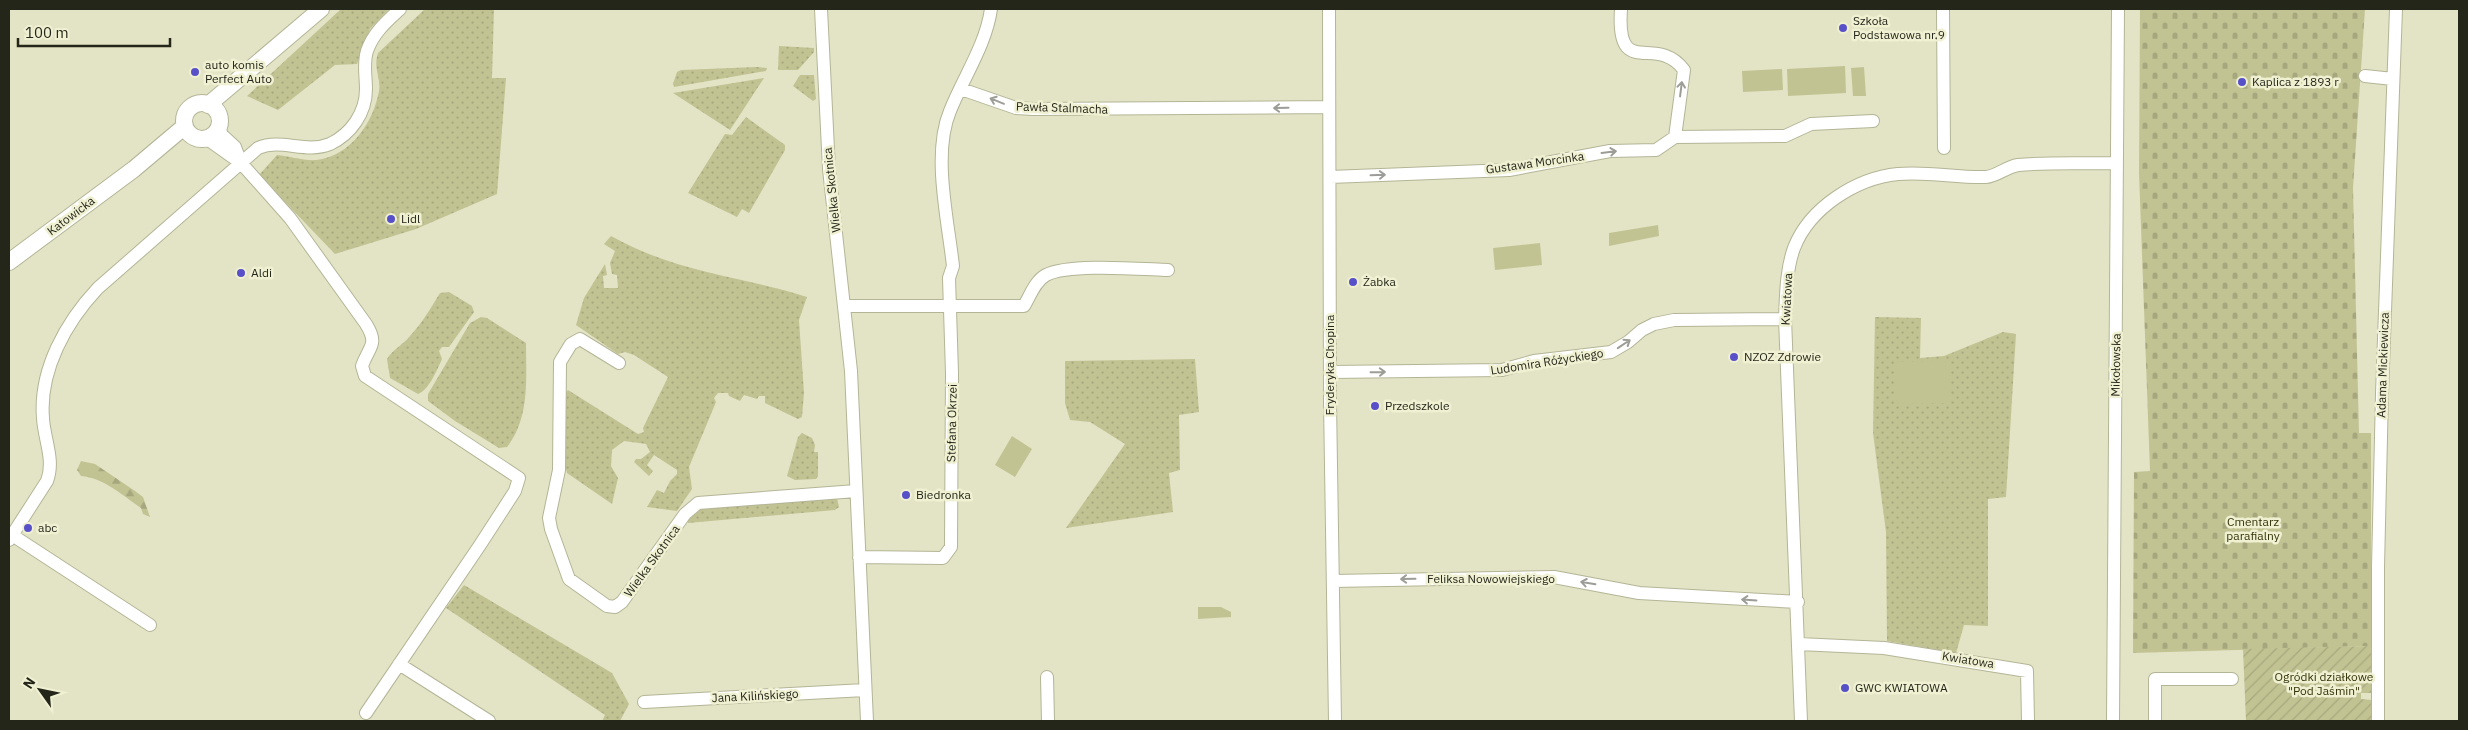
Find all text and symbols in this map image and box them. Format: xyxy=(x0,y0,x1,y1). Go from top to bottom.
place label: Szkoła Podstawowa nr.9 xyxy=(1853,13,1945,42)
scale bar xyxy=(18,15,170,47)
marker: Szkoła Podstawowa nr.9 xyxy=(1837,22,1849,34)
text: 100 m xyxy=(25,23,69,42)
place label: auto komis Perfect Auto xyxy=(205,57,272,86)
marker: auto komis Perfect Auto xyxy=(189,66,201,78)
place label: Kaplica z 1893 r xyxy=(2252,74,2339,89)
marker: Kaplica z 1893 r xyxy=(2236,76,2248,88)
one-way arrow xyxy=(1676,81,1686,97)
one-way arrow xyxy=(990,96,1005,105)
street label: Pawła Stalmacha xyxy=(1016,98,1109,117)
one-way arrow xyxy=(1273,103,1289,113)
street label: Wielka Skotnica xyxy=(820,146,843,233)
one-way arrow xyxy=(1601,147,1617,157)
street label: Gustawa Morcinka xyxy=(1485,148,1586,177)
one-way arrow xyxy=(1370,171,1386,180)
street label: Katowicka xyxy=(44,193,98,238)
place label: Lidl xyxy=(401,211,420,226)
marker: Lidl xyxy=(385,213,397,225)
place label: Aldi xyxy=(251,265,272,280)
marker: Aldi xyxy=(235,267,247,279)
street label: Kwiatowa xyxy=(1778,272,1795,326)
place label: Żabka xyxy=(1363,274,1397,289)
marker: Żabka xyxy=(1347,276,1359,288)
street label: Adama Mickiewicza xyxy=(2373,311,2392,418)
street label: Fryderyka Chopina xyxy=(1322,314,1337,415)
street label: Mikołowska xyxy=(2107,333,2124,397)
one-way arrow xyxy=(1617,339,1631,349)
street label: Ludomira Różyckiego xyxy=(1489,345,1605,378)
place label: NZOZ Zdrowie xyxy=(1744,349,1822,364)
marker: NZOZ Zdrowie xyxy=(1728,351,1740,363)
one-way arrow xyxy=(1370,367,1386,377)
street label: Stefana Okrzei xyxy=(943,384,960,462)
place label: Przedszkole xyxy=(1385,398,1450,413)
marker: Przedszkole xyxy=(1369,400,1381,412)
place label: Biedronka xyxy=(916,487,972,502)
marker: Biedronka xyxy=(900,489,912,501)
park label: Cmentarz parafialny xyxy=(2226,514,2280,543)
place label: abc xyxy=(38,520,57,535)
street label: Wielka Skotnica xyxy=(620,521,683,600)
marker: abc xyxy=(22,522,34,534)
street label: Feliksa Nowowiejskiego xyxy=(1427,571,1555,586)
one-way arrow xyxy=(1400,574,1416,584)
one-way arrow xyxy=(1580,577,1596,587)
one-way arrow xyxy=(1741,596,1757,605)
street label: Kwiatowa xyxy=(1941,648,1996,671)
north arrow xyxy=(15,665,65,715)
park label: Ogródki działkowe "Pod Jaśmin" xyxy=(2275,669,2374,698)
text: N xyxy=(19,674,39,692)
place label: GWC KWIATOWA xyxy=(1855,680,1948,695)
marker: GWC KWIATOWA xyxy=(1839,682,1851,694)
street label: Jana Kilińskiego xyxy=(711,686,799,705)

